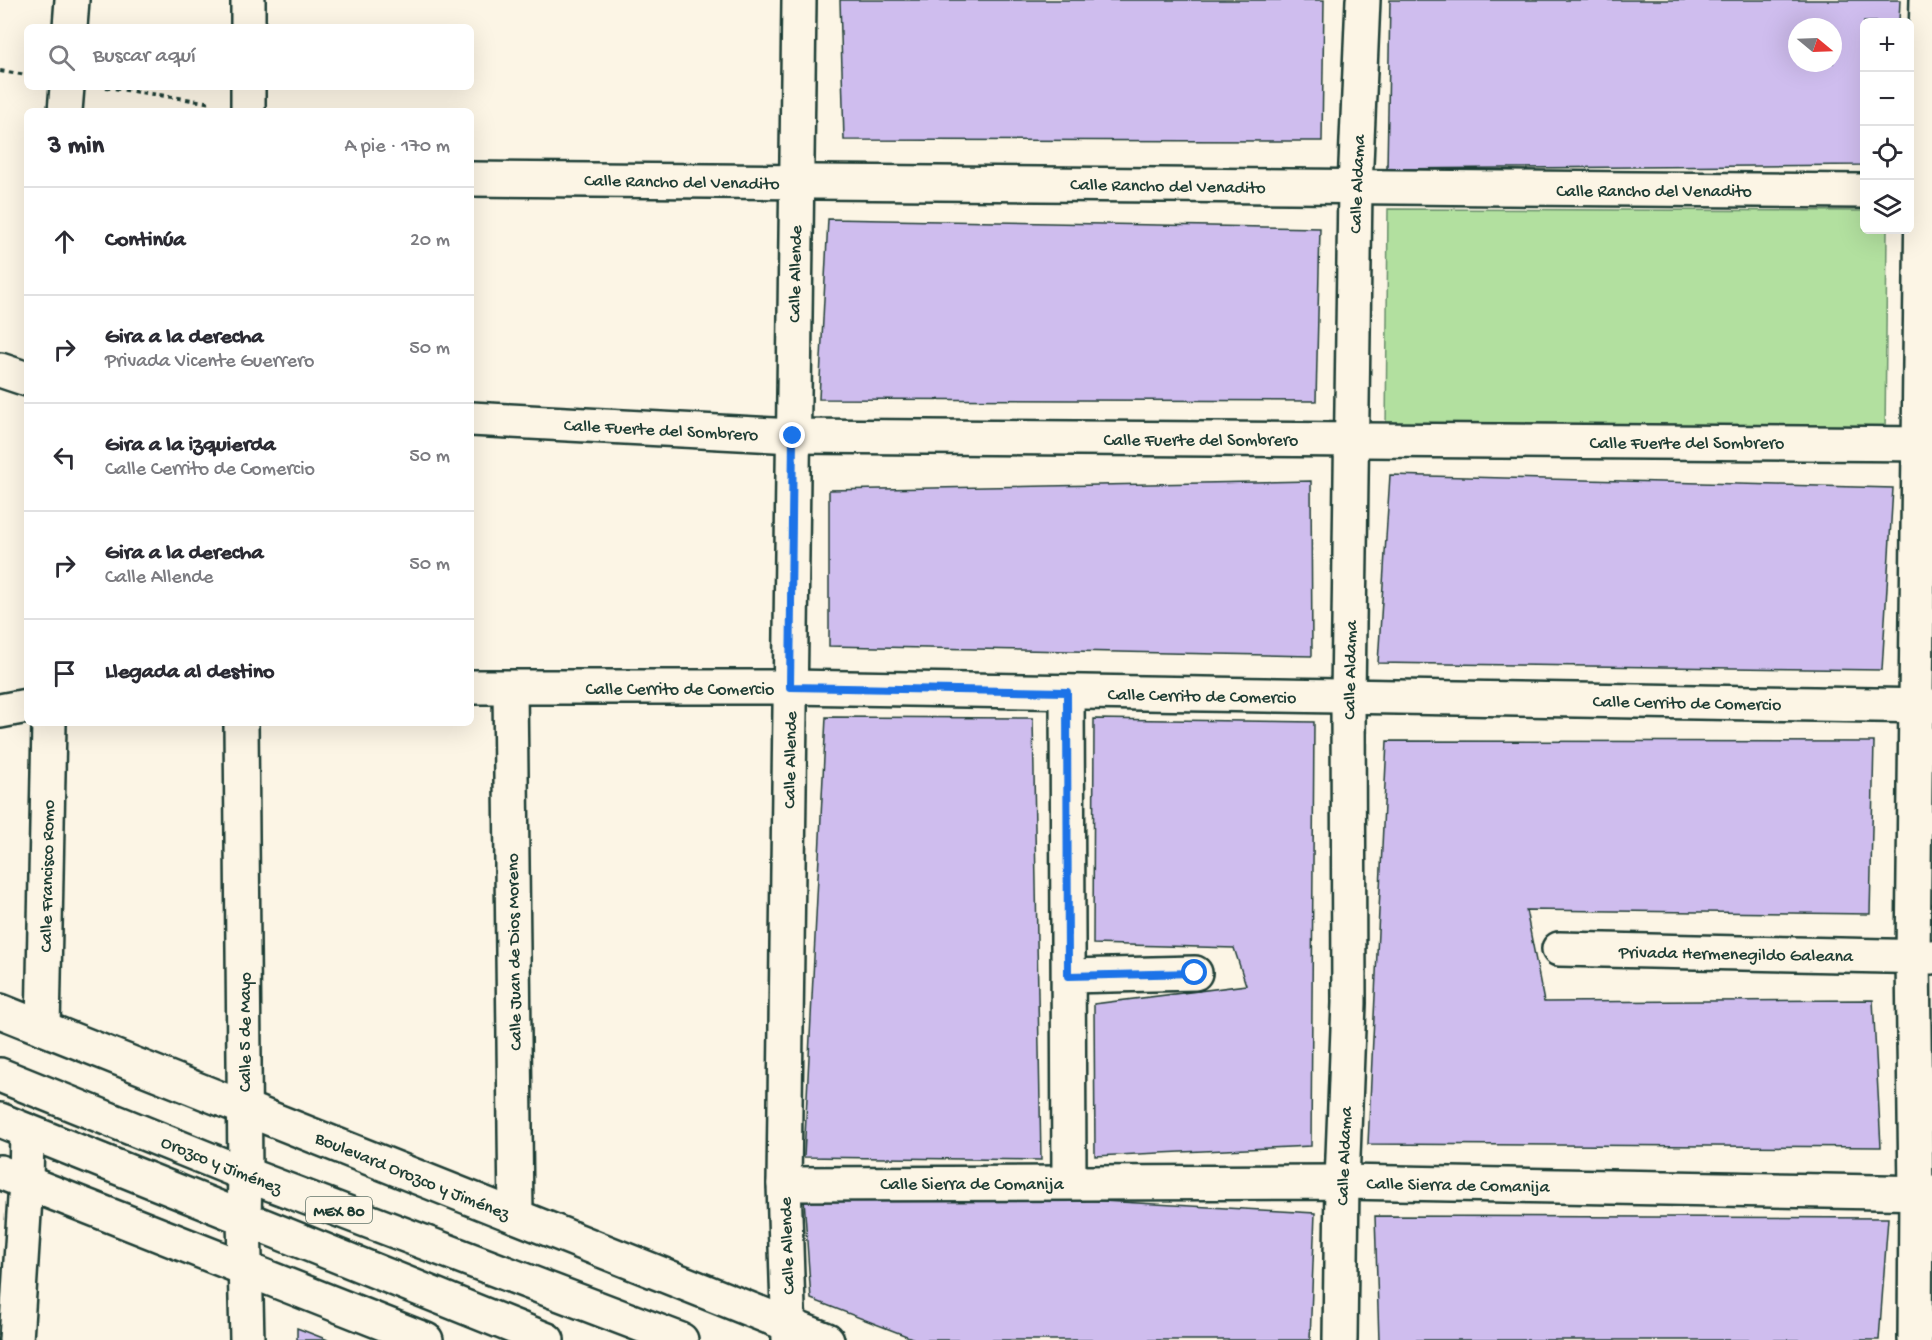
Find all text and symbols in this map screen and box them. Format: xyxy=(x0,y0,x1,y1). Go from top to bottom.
north arrow xyxy=(1788,18,1842,72)
map controls xyxy=(1860,18,1914,234)
button: + xyxy=(1860,18,1914,72)
search box xyxy=(24,24,474,90)
icon: search xyxy=(45,41,78,74)
text: Buscar aquí xyxy=(93,44,196,70)
button: − xyxy=(1860,72,1914,126)
button: locate xyxy=(1860,126,1914,180)
text: 3 min xyxy=(48,132,104,163)
street label: Calle Aldama xyxy=(1346,133,1371,234)
text: A pie · 170 m xyxy=(344,136,450,159)
street label: Calle Rancho del Venadito xyxy=(584,171,780,196)
street label: Calle Rancho del Venadito xyxy=(1070,175,1266,200)
button: layers xyxy=(1860,180,1914,234)
street label: Calle Rancho del Venadito xyxy=(1556,182,1752,203)
street label: Calle Allende xyxy=(785,224,808,323)
icon: ahead xyxy=(48,225,81,258)
text: Continúa xyxy=(105,228,186,254)
text: 20 m xyxy=(410,230,450,253)
text: Gira a la derecha xyxy=(105,325,263,351)
icon: right xyxy=(48,333,81,366)
text: 50 m xyxy=(409,338,450,361)
text: Privada Vicente Guerrero xyxy=(105,351,315,374)
street label: Calle Fuerte del Sombrero xyxy=(563,416,759,447)
route end xyxy=(779,422,805,448)
street label: Calle Fuerte del Sombrero xyxy=(1104,431,1298,452)
text: Gira a la izquierda xyxy=(105,433,276,459)
street label: Calle Fuerte del Sombrero xyxy=(1590,434,1784,455)
icon: left xyxy=(48,441,81,474)
text: 50 m xyxy=(409,446,450,469)
text: Calle Cerrito de Comercio xyxy=(105,459,315,482)
text: Gira a la derecha xyxy=(105,541,263,567)
icon: right xyxy=(48,549,81,582)
text: 50 m xyxy=(409,554,450,577)
text: Calle Allende xyxy=(105,567,213,590)
street label: Calle Aldama xyxy=(1340,619,1363,720)
icon: arrive xyxy=(48,657,81,690)
text: Llegada al destino xyxy=(105,660,275,686)
street label: Calle Cerrito de Comercio xyxy=(586,680,774,701)
street label: Calle Cerrito de Comercio xyxy=(1107,685,1297,710)
street label: Calle Cerrito de Comercio xyxy=(1592,692,1782,717)
street label: Calle Allende xyxy=(780,710,803,809)
street label: Calle Francisco Romo xyxy=(37,800,60,953)
street label: Calle Juan de Dios Moreno xyxy=(503,853,528,1051)
street label: Privada Hermenegildo Galeana xyxy=(1618,943,1854,968)
route start xyxy=(1181,959,1207,985)
street label: Calle 5 de Mayo xyxy=(236,972,257,1092)
street label: Calle Aldama xyxy=(1333,1105,1358,1206)
street label: Boulevard Orozco y Jiménez xyxy=(311,1128,513,1226)
street label: Orozco y Jiménez xyxy=(158,1132,286,1201)
street label: Calle Sierra de Comanija xyxy=(1366,1174,1551,1199)
street label: Calle Sierra de Comanija xyxy=(880,1175,1065,1196)
street label: Calle Allende xyxy=(776,1196,801,1295)
road number: MEX 80 xyxy=(306,1197,372,1223)

